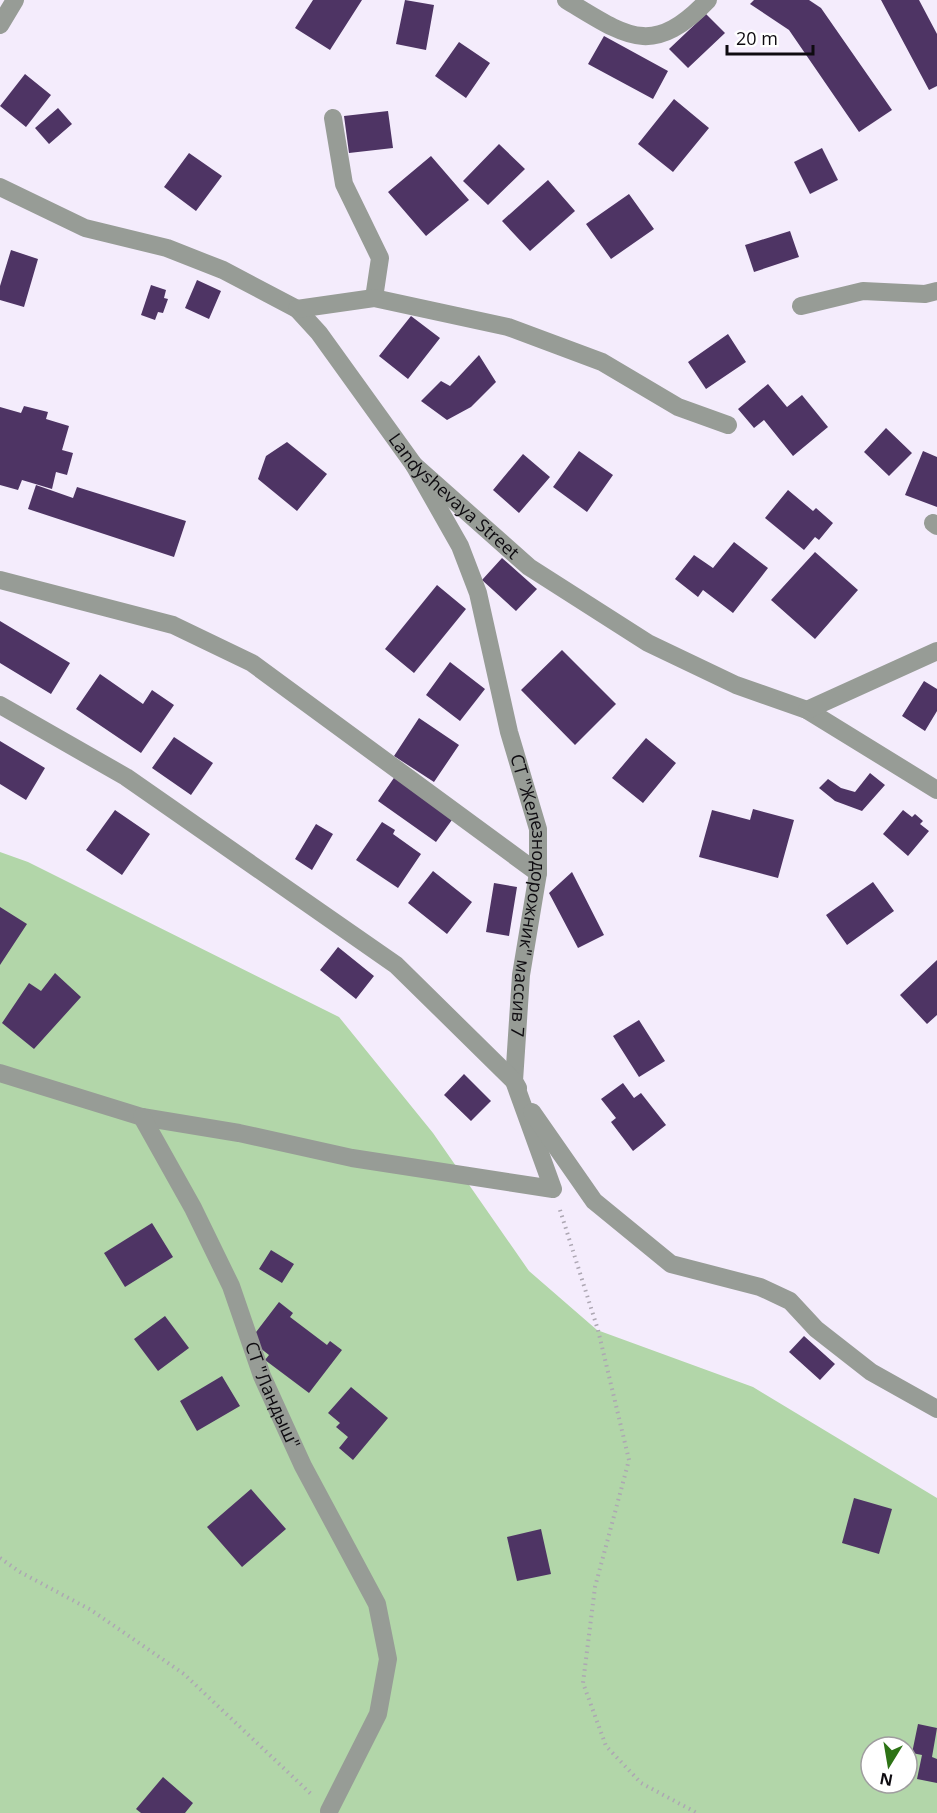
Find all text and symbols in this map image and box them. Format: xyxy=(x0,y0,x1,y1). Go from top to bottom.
scale bar xyxy=(727,18,812,56)
text: 20 m xyxy=(736,26,778,50)
street label: Landyshevaya Street xyxy=(384,428,525,564)
street label: СТ "Железнодорожник" массив 7 xyxy=(505,751,551,1038)
street label: СТ "Ландыш" xyxy=(240,1338,307,1452)
north arrow xyxy=(859,1735,919,1795)
text: N xyxy=(878,1768,895,1792)

